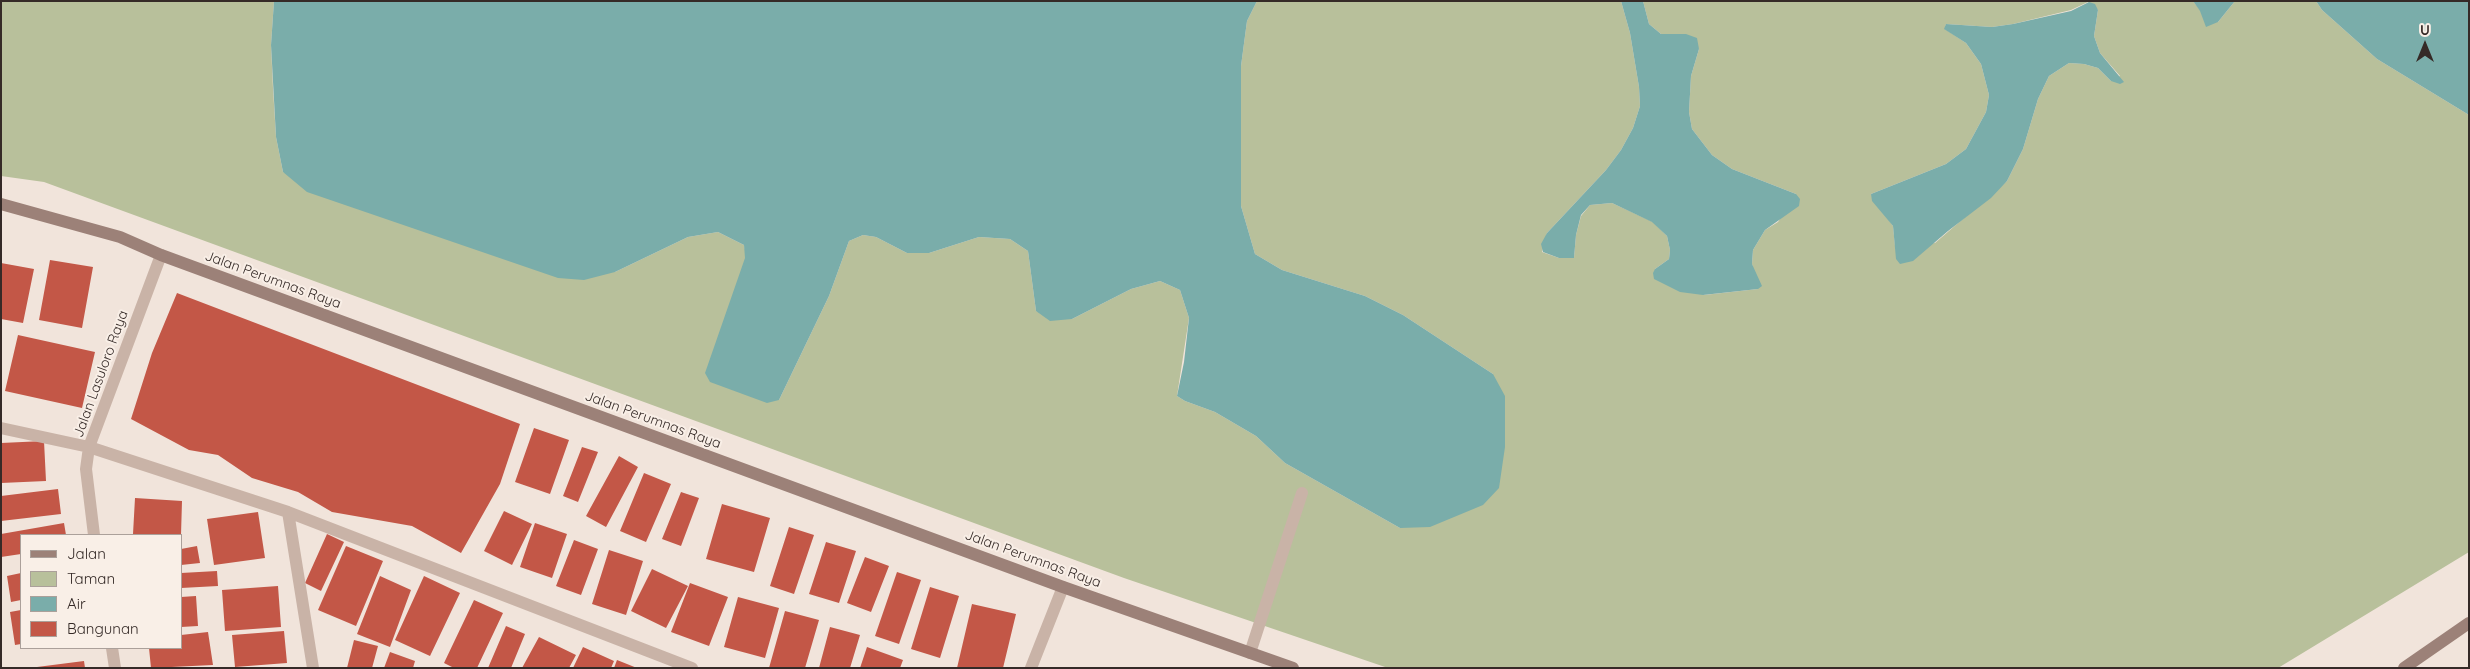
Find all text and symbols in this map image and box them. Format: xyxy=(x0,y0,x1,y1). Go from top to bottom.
north arrow xyxy=(2400,20,2450,70)
text: U xyxy=(2420,21,2430,39)
street label: Jalan Perumnas Raya xyxy=(203,248,343,312)
street label: Jalan Lasuloro Raya xyxy=(70,308,132,440)
street label: Jalan Perumnas Raya xyxy=(583,388,723,452)
street label: Jalan Perumnas Raya xyxy=(963,527,1103,591)
legend xyxy=(20,534,182,649)
text: Jalan xyxy=(67,544,106,563)
text: Taman xyxy=(67,569,115,588)
text: Air xyxy=(67,594,86,613)
text: Bangunan xyxy=(67,619,139,638)

